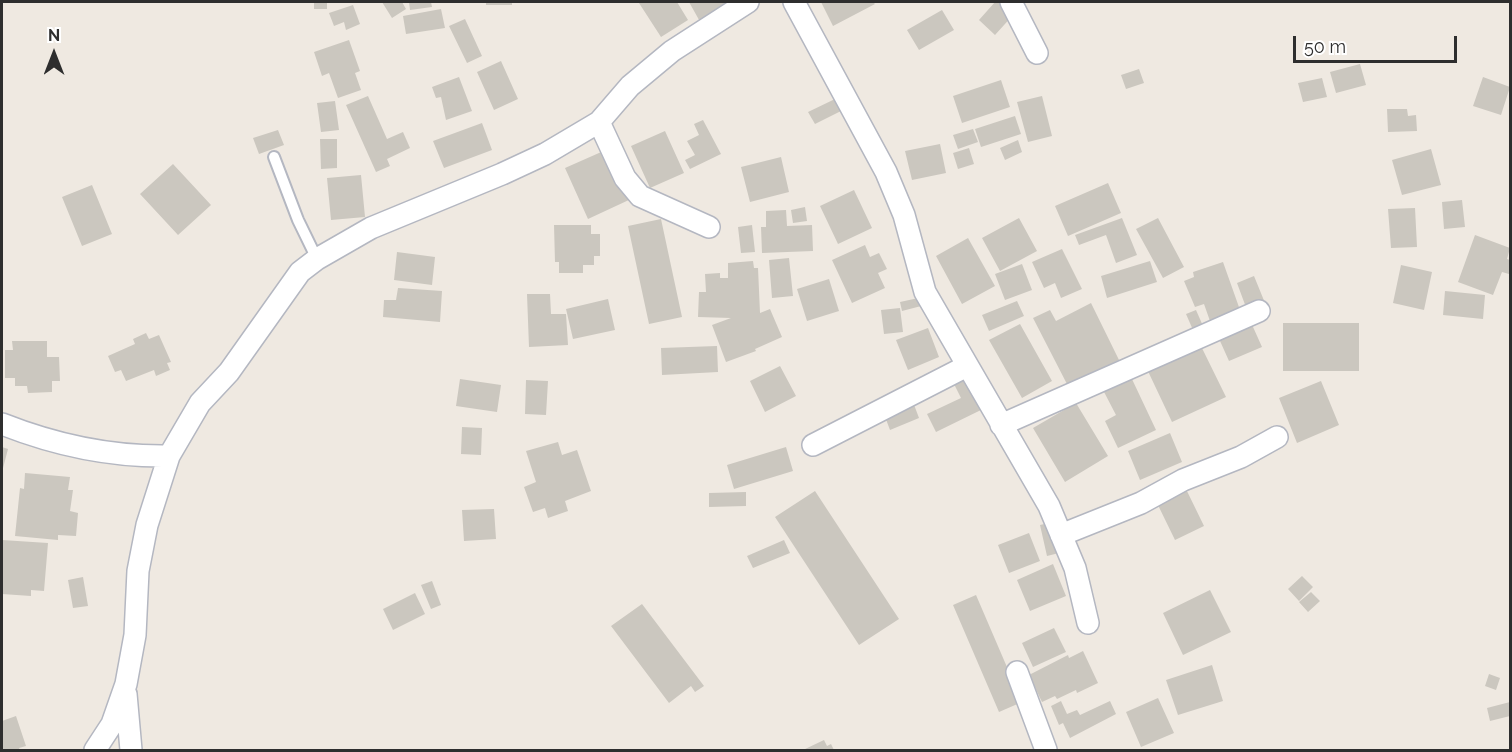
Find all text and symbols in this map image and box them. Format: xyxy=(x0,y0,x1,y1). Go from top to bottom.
north arrow xyxy=(24,24,84,84)
scale bar xyxy=(1296,24,1460,62)
text: N xyxy=(48,26,60,45)
text: 50 m xyxy=(1304,36,1346,57)

